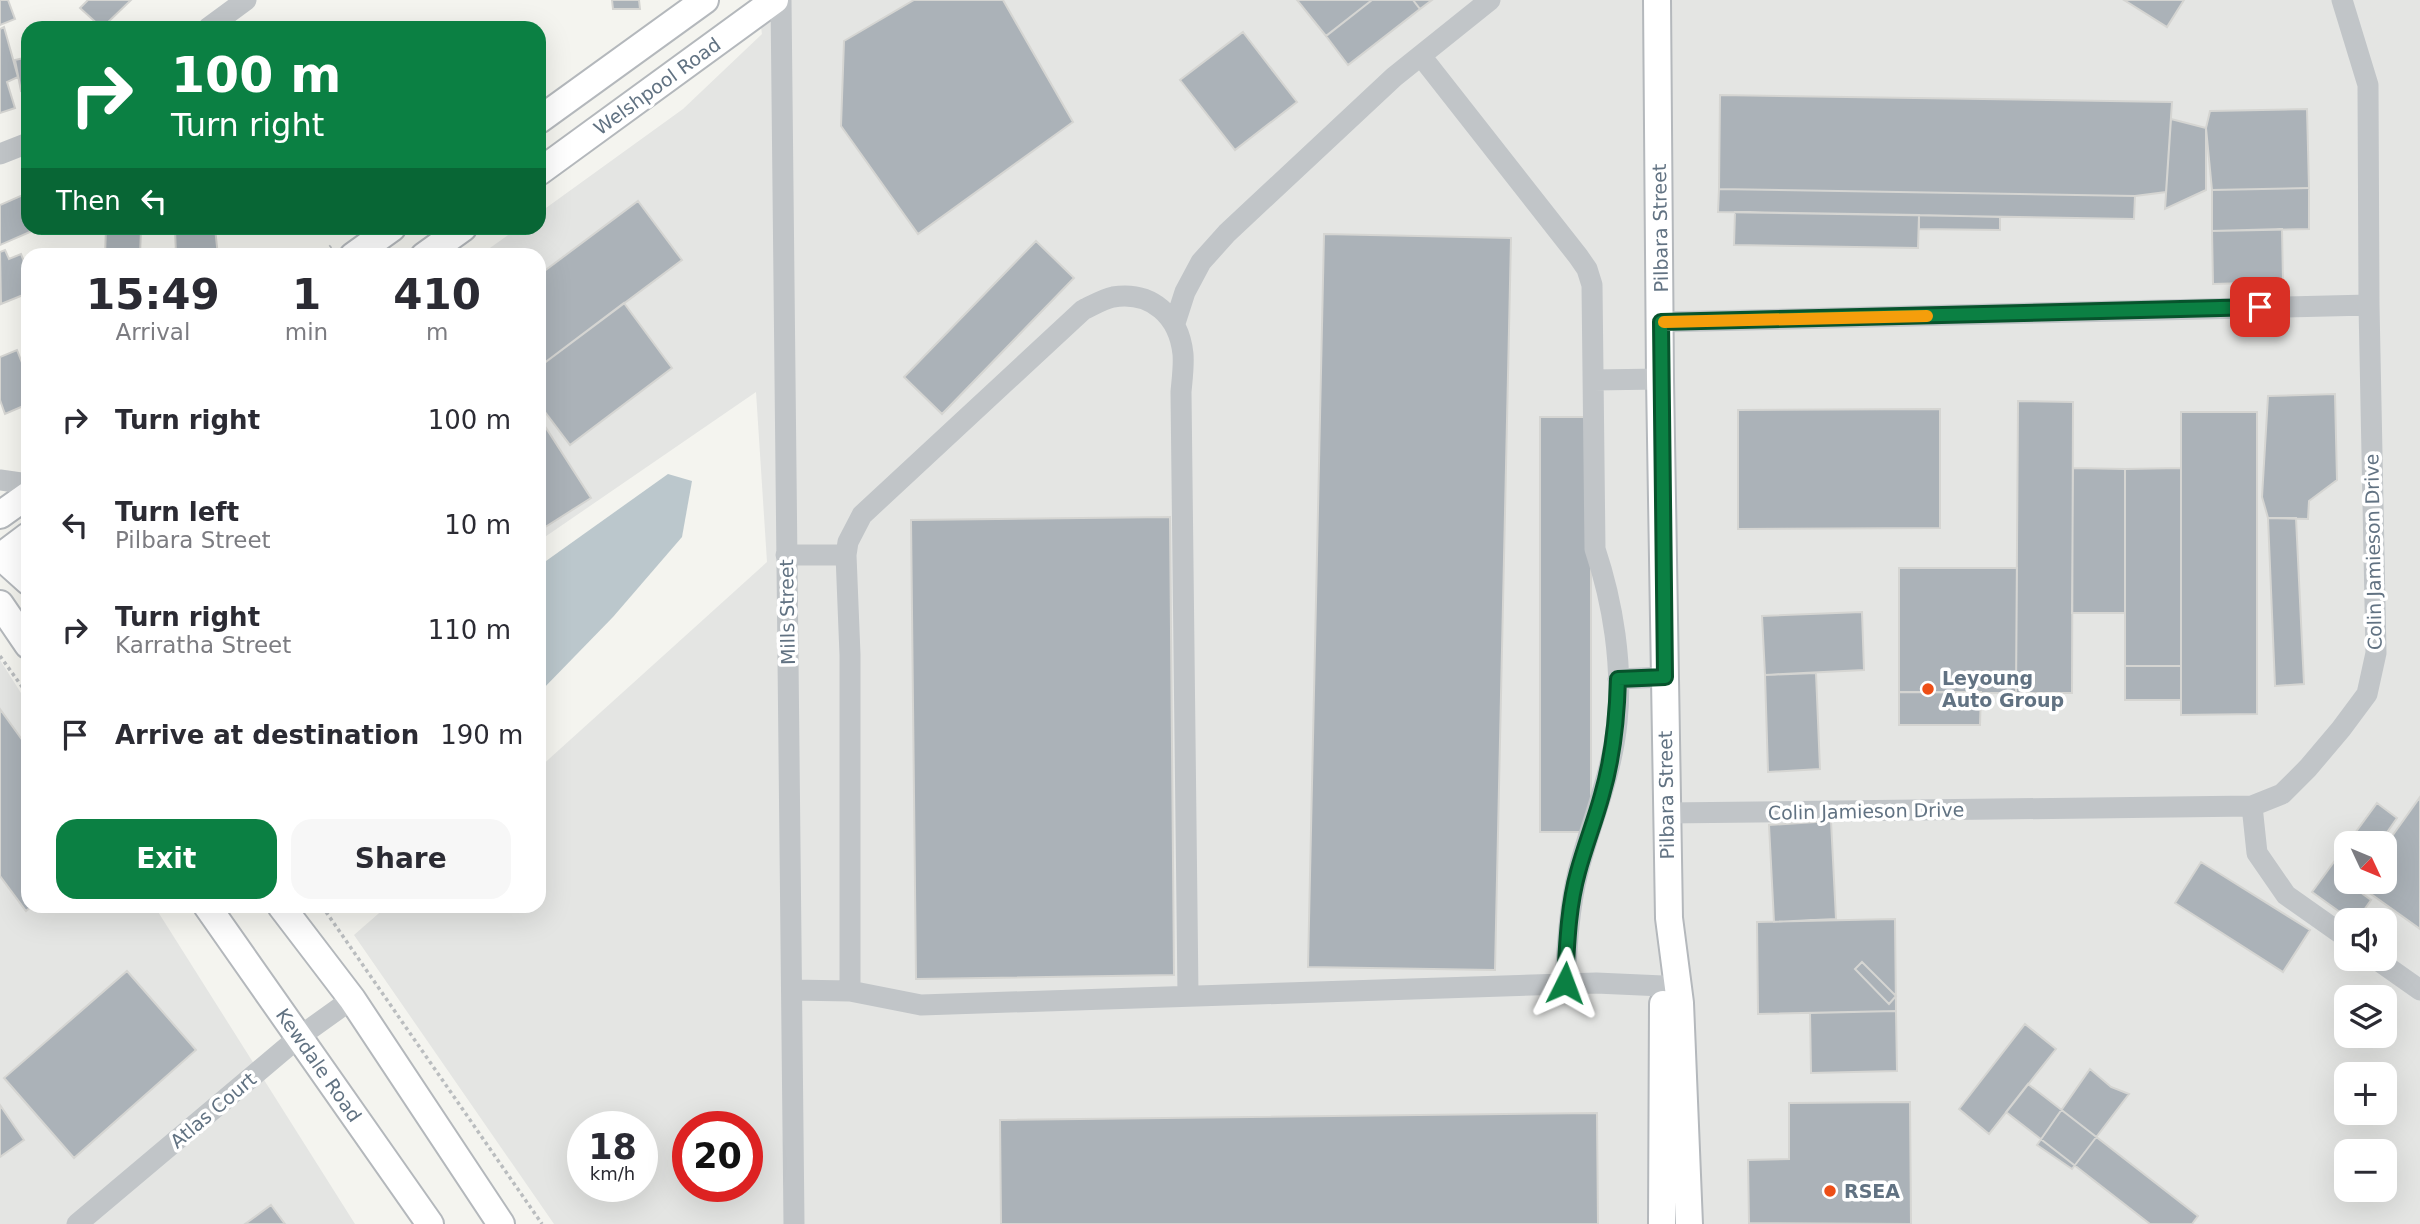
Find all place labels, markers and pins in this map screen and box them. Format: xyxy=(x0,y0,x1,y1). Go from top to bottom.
pin xyxy=(2230,277,2290,337)
place label: Leyoung Auto Group xyxy=(1942,667,2064,711)
marker: Leyoung Auto Group xyxy=(1920,681,1936,697)
place label: RSEA xyxy=(1844,1180,1900,1202)
marker: RSEA xyxy=(1822,1183,1838,1199)

